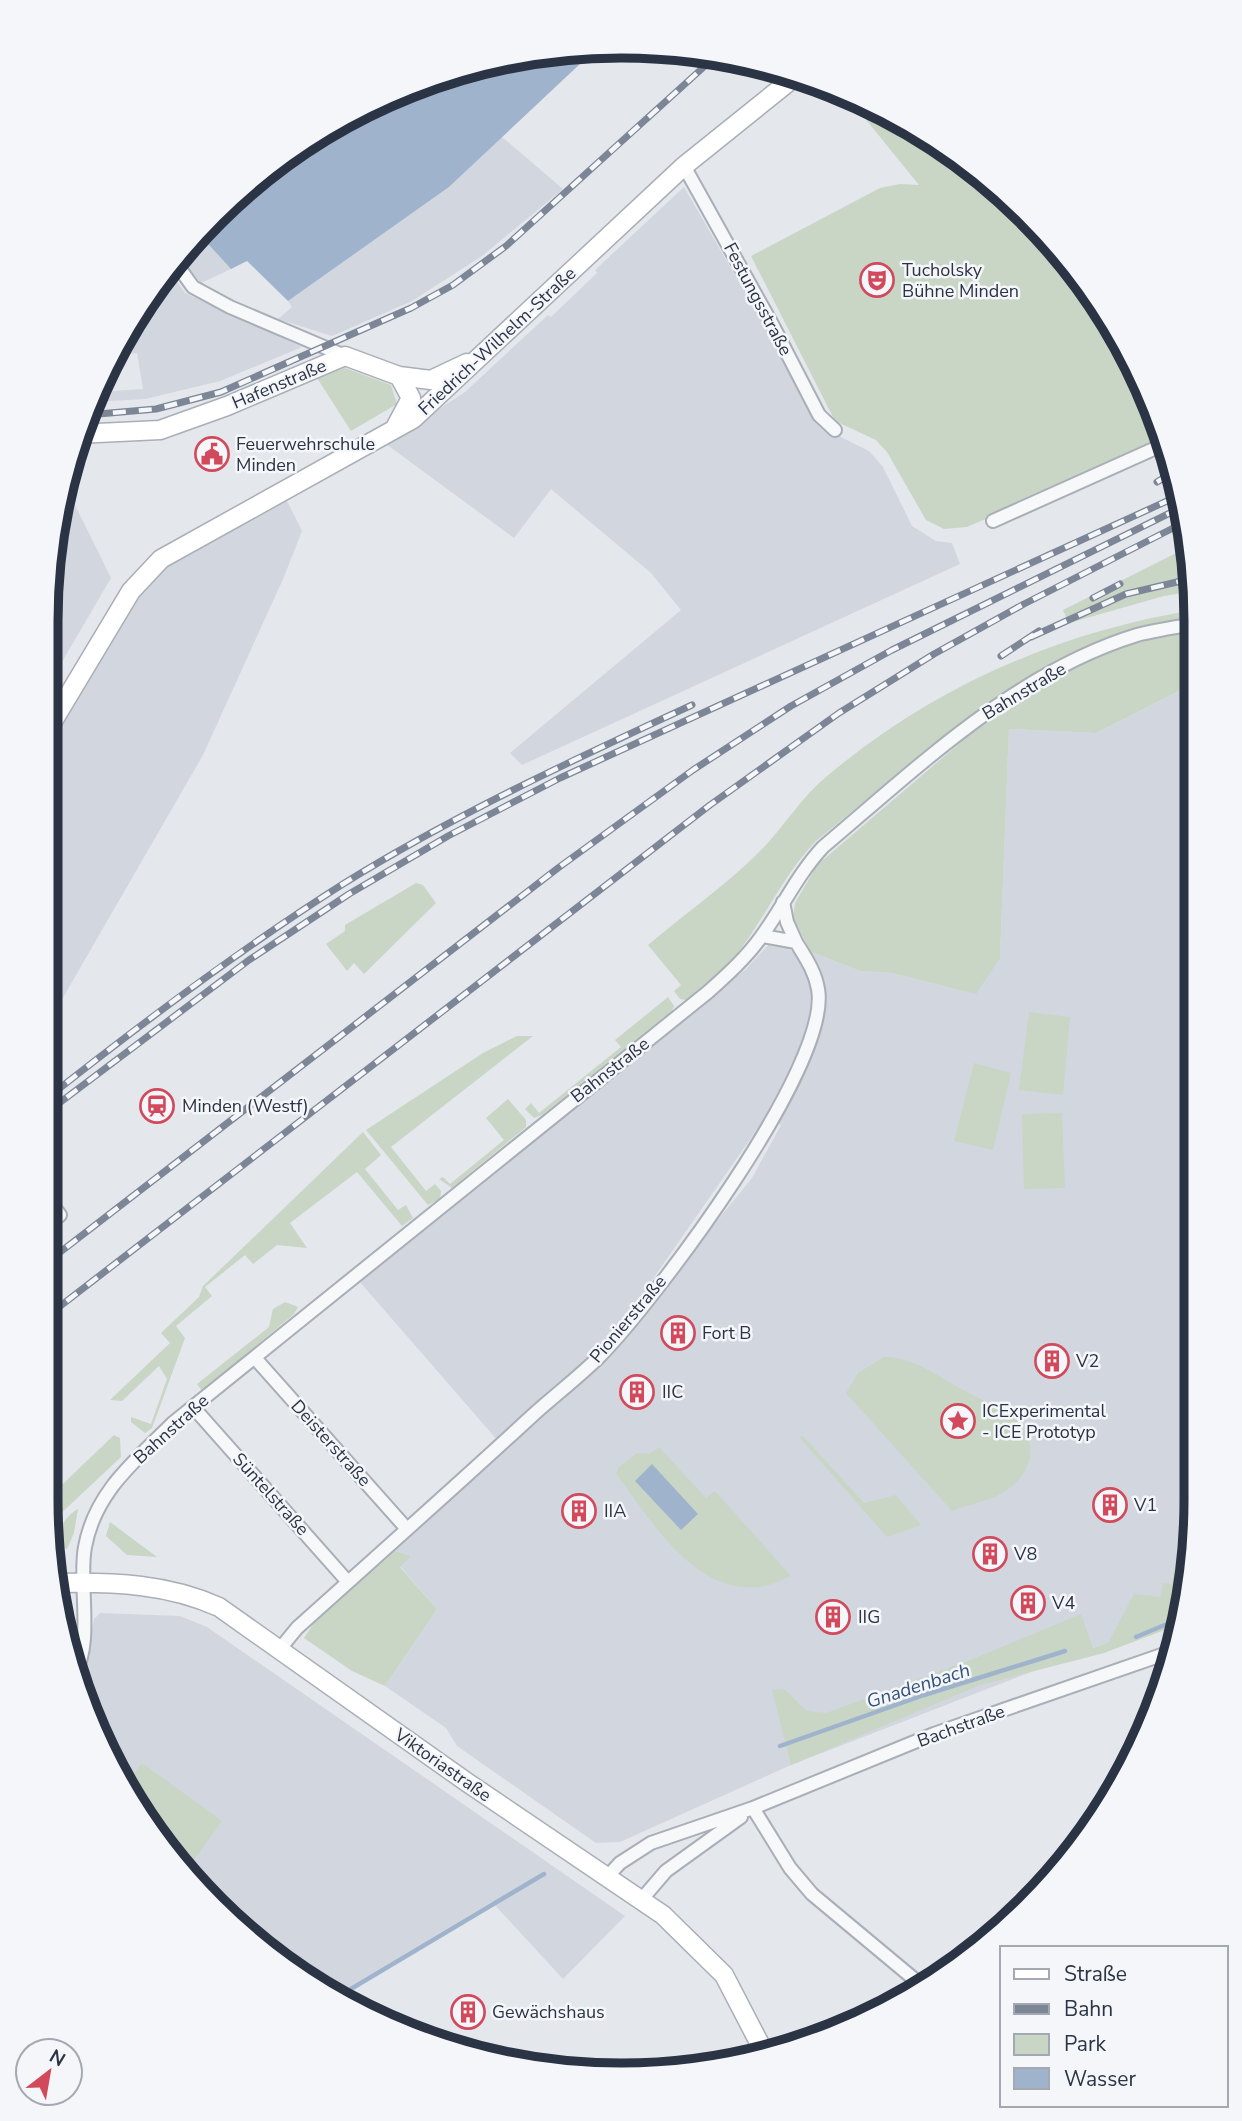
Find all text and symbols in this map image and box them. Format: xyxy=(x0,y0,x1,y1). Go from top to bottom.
street label: Festungsstraße xyxy=(718,238,798,360)
place label: Tucholsky Bühne Minden xyxy=(902,258,1019,303)
theatre icon: Tucholsky Bühne Minden xyxy=(858,261,896,299)
street label: Friedrich-Wilhelm-Straße xyxy=(413,262,581,420)
street label: Hafenstraße xyxy=(228,353,330,415)
place label: Feuerwehrschule Minden xyxy=(236,432,375,477)
public building icon: Feuerwehrschule Minden xyxy=(193,435,231,473)
street label: Bahnstraße xyxy=(978,657,1070,725)
street label: Bahnstraße xyxy=(566,1032,654,1108)
station icon: Minden (Westf) xyxy=(138,1087,176,1125)
place label: Minden (Westf) xyxy=(182,1094,309,1118)
street label: Pionierstraße xyxy=(584,1270,672,1368)
building icon: Fort B xyxy=(659,1314,697,1352)
place label: Fort B xyxy=(702,1321,752,1345)
building icon: V2 xyxy=(1033,1342,1071,1380)
place label: V2 xyxy=(1075,1349,1099,1373)
building icon: IIC xyxy=(618,1373,656,1411)
place label: IIC xyxy=(662,1380,683,1404)
street label: Bahnstraße xyxy=(128,1389,214,1469)
street label: Deisterstraße xyxy=(286,1394,376,1492)
place label: ICExperimental - ICE Prototyp xyxy=(982,1399,1106,1444)
place icon: ICExperimental - ICE Prototyp xyxy=(939,1402,977,1440)
street label: Süntelstraße xyxy=(227,1447,315,1541)
building icon: V1 xyxy=(1091,1486,1129,1524)
building icon: IIA xyxy=(560,1492,598,1530)
place label: V1 xyxy=(1133,1493,1157,1517)
place label: IIA xyxy=(604,1499,626,1523)
building icon: V8 xyxy=(971,1535,1009,1573)
place label: V8 xyxy=(1013,1542,1037,1566)
building icon: V4 xyxy=(1009,1584,1047,1622)
place label: V4 xyxy=(1051,1591,1075,1615)
building icon: IIG xyxy=(814,1598,852,1636)
place label: IIG xyxy=(858,1605,880,1629)
water label: Gnadenbach xyxy=(863,1657,973,1715)
street label: Bachstraße xyxy=(914,1699,1008,1753)
street label: Viktoriastraße xyxy=(389,1722,496,1807)
legend xyxy=(1000,1946,1228,2107)
text: Straße xyxy=(1064,1960,1127,1988)
building icon: Gewächshaus xyxy=(449,1993,487,2031)
text: Bahn xyxy=(1064,1995,1113,2023)
place label: Gewächshaus xyxy=(492,2000,605,2024)
text: Park xyxy=(1064,2030,1106,2058)
north arrow xyxy=(14,2037,84,2107)
text: N xyxy=(44,2043,70,2073)
text: Wasser xyxy=(1064,2065,1136,2093)

